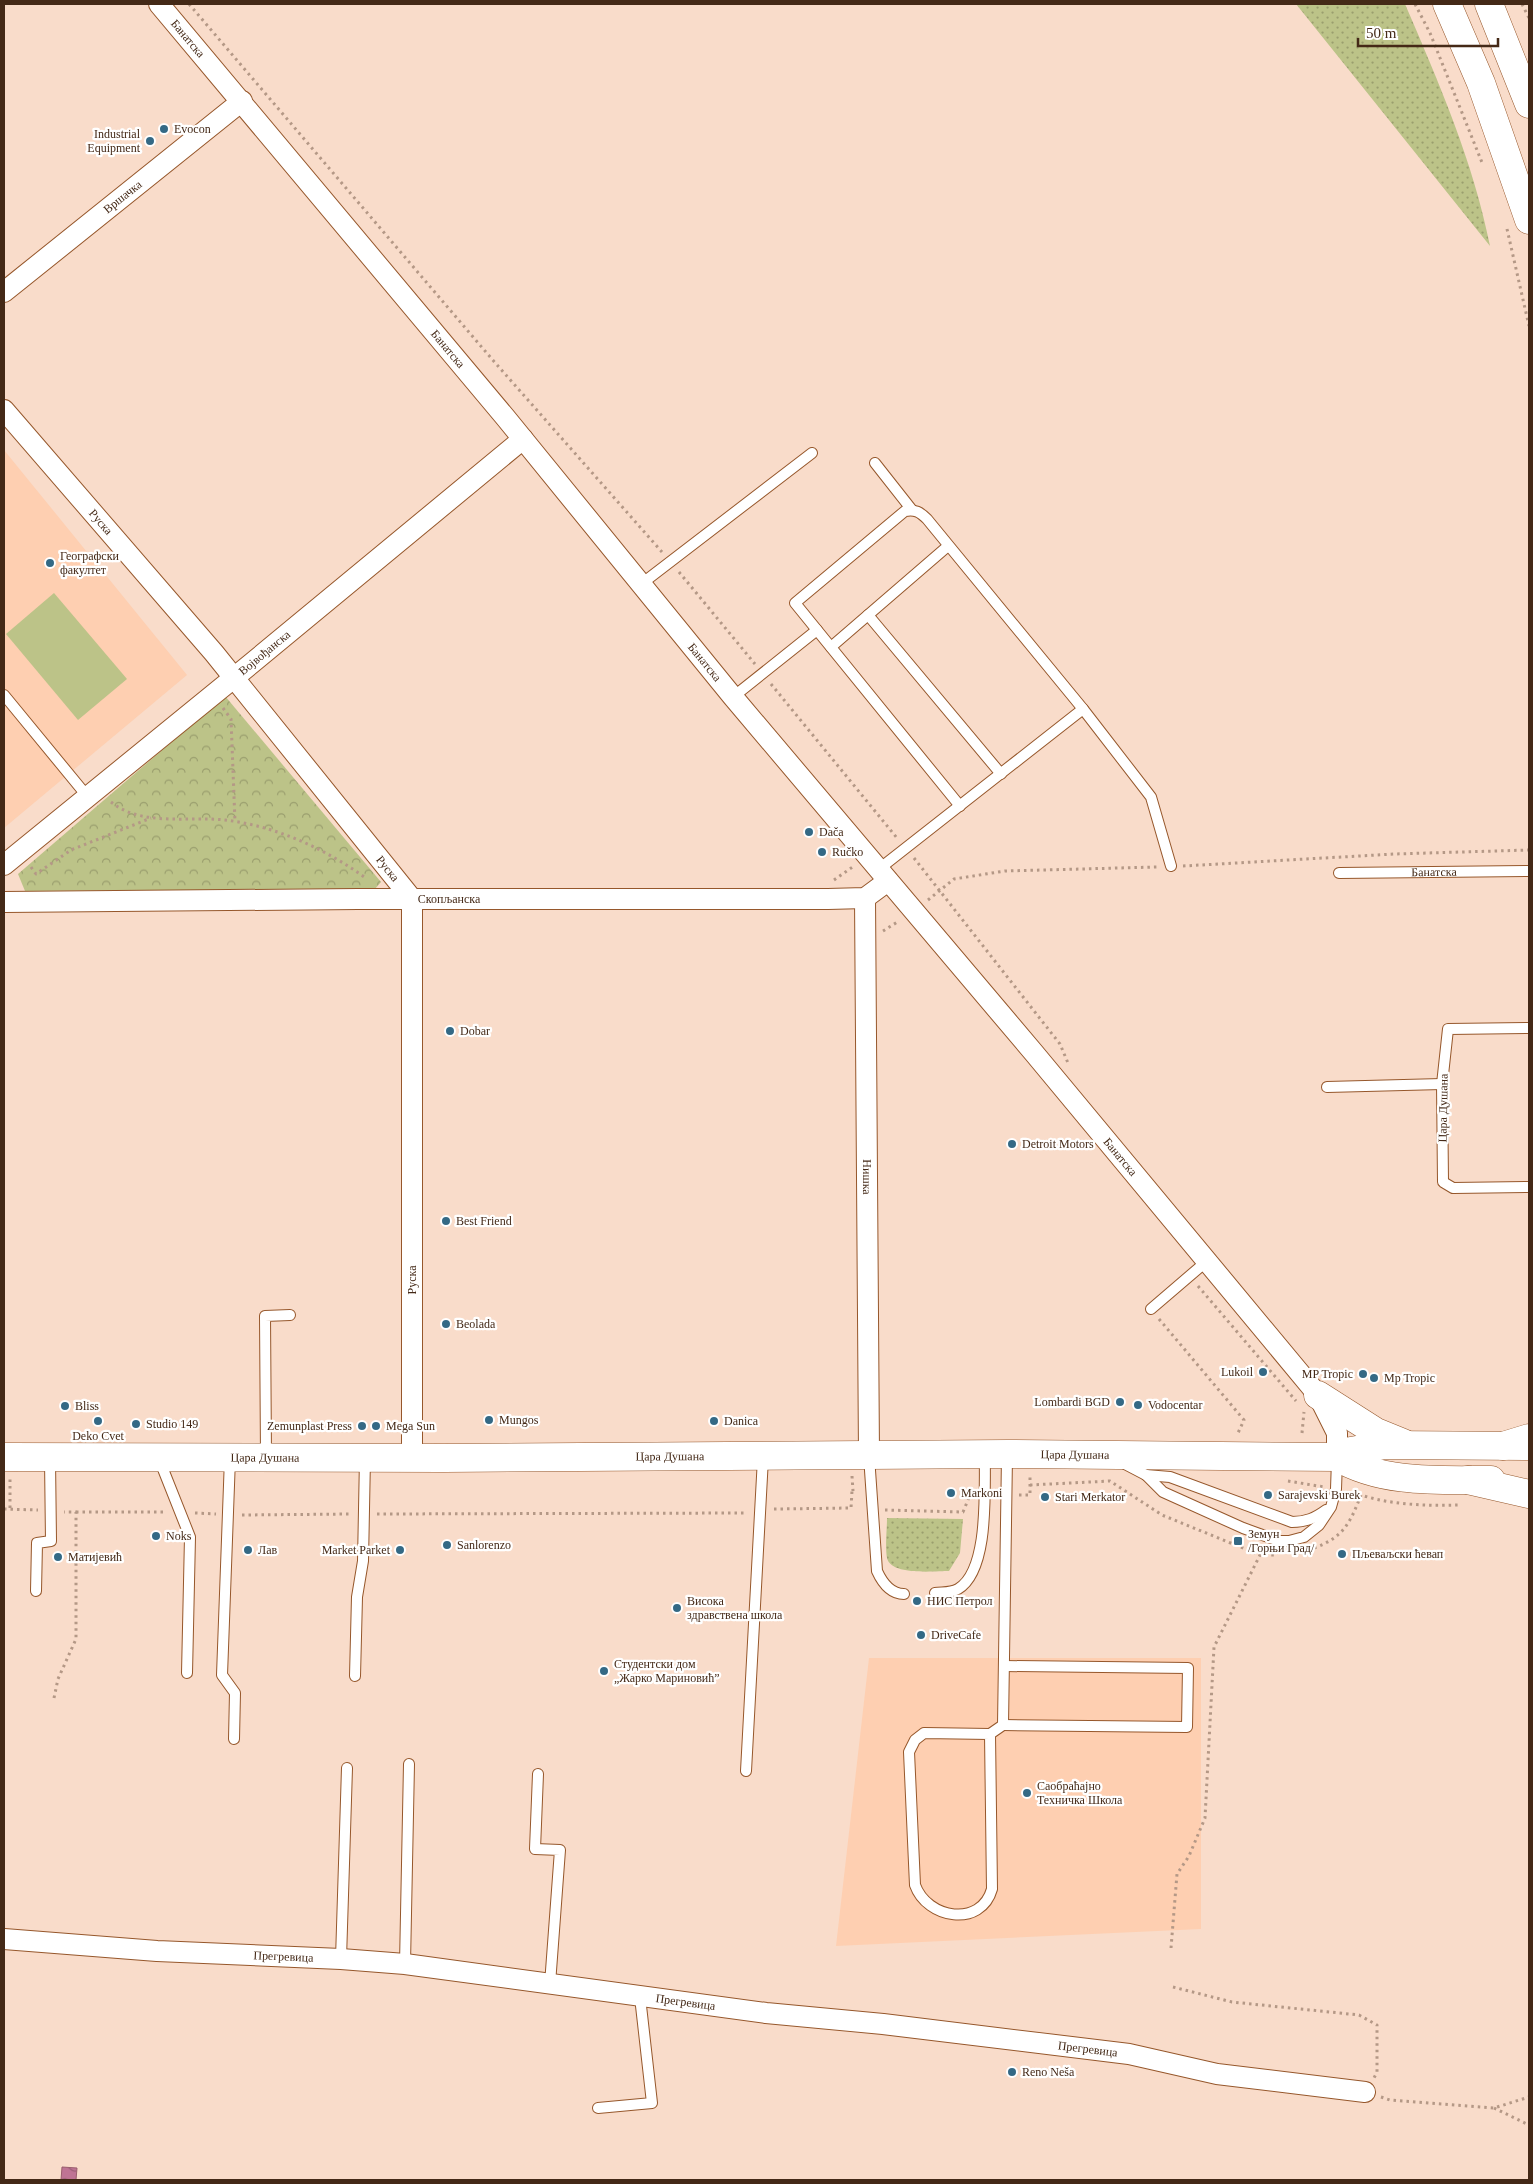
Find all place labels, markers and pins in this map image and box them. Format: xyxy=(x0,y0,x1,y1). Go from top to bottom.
place label: Evocon xyxy=(174,122,211,136)
marker: Evocon xyxy=(158,123,170,135)
place label: Industrial Equipment xyxy=(87,127,141,155)
marker: Industrial Equipment xyxy=(144,135,156,147)
place label: Географски факултет xyxy=(60,549,120,577)
marker: Географски факултет xyxy=(44,557,56,569)
place label: Dača xyxy=(819,825,844,839)
marker: Dača xyxy=(803,826,815,838)
place label: Ručko xyxy=(832,845,863,859)
marker: Ručko xyxy=(816,846,828,858)
place label: Dobar xyxy=(460,1024,490,1038)
marker: Dobar xyxy=(444,1025,456,1037)
place label: Detroit Motors xyxy=(1022,1137,1094,1151)
marker: Detroit Motors xyxy=(1006,1138,1018,1150)
place label: Best Friend xyxy=(456,1214,512,1228)
marker: Best Friend xyxy=(440,1215,452,1227)
place label: Beolada xyxy=(456,1317,496,1331)
marker: Beolada xyxy=(440,1318,452,1330)
place label: Lukoil xyxy=(1221,1365,1254,1379)
marker: Lukoil xyxy=(1257,1366,1269,1378)
place label: MP Tropic xyxy=(1302,1367,1353,1381)
marker: MP Tropic xyxy=(1357,1368,1369,1380)
place label: Mp Tropic xyxy=(1384,1371,1435,1385)
marker: Mp Tropic xyxy=(1368,1372,1380,1384)
place label: Lombardi BGD xyxy=(1034,1395,1110,1409)
marker: Lombardi BGD xyxy=(1114,1396,1126,1408)
place label: Vodocentar xyxy=(1148,1398,1202,1412)
place label: Bliss xyxy=(75,1399,99,1413)
marker: Vodocentar xyxy=(1132,1399,1144,1411)
marker: Bliss xyxy=(59,1400,71,1412)
place label: Mungos xyxy=(499,1413,539,1427)
marker: Mungos xyxy=(483,1414,495,1426)
place label: Danica xyxy=(724,1414,759,1428)
marker: Deko Cvet xyxy=(92,1415,104,1427)
marker: Danica xyxy=(708,1415,720,1427)
place label: Studio 149 xyxy=(146,1417,198,1431)
marker: Studio 149 xyxy=(130,1418,142,1430)
place label: Zemunplast Press xyxy=(267,1419,352,1433)
place label: Mega Sun xyxy=(386,1419,435,1433)
marker: Zemunplast Press xyxy=(356,1420,368,1432)
marker: Mega Sun xyxy=(370,1420,382,1432)
place label: Deko Cvet xyxy=(72,1429,124,1443)
place label: Markoni xyxy=(961,1486,1003,1500)
marker: Markoni xyxy=(945,1487,957,1499)
place label: Sarajevski Burek xyxy=(1278,1488,1360,1502)
marker: Sarajevski Burek xyxy=(1262,1489,1274,1501)
place label: Stari Merkator xyxy=(1055,1490,1125,1504)
marker: Stari Merkator xyxy=(1039,1491,1051,1503)
place label: Земун /Горњи Град/ xyxy=(1248,1527,1315,1555)
place label: Noks xyxy=(166,1529,192,1543)
marker: Noks xyxy=(150,1530,162,1542)
marker: Земун /Горњи Град/ xyxy=(1232,1535,1244,1547)
place label: Sanlorenzo xyxy=(457,1538,511,1552)
marker: Sanlorenzo xyxy=(441,1539,453,1551)
place label: Лав xyxy=(258,1543,277,1557)
place label: Market Parket xyxy=(322,1543,391,1557)
marker: Лав xyxy=(242,1544,254,1556)
marker: Market Parket xyxy=(394,1544,406,1556)
place label: Пљеваљски ћевап xyxy=(1352,1547,1444,1561)
marker: Пљеваљски ћевап xyxy=(1336,1548,1348,1560)
place label: Матијевић xyxy=(68,1550,122,1564)
marker: Матијевић xyxy=(52,1551,64,1563)
place label: Висока здравствена школа xyxy=(687,1594,783,1622)
place label: НИС Петрол xyxy=(927,1594,993,1608)
marker: НИС Петрол xyxy=(911,1595,923,1607)
marker: Висока здравствена школа xyxy=(671,1602,683,1614)
place label: DriveCafe xyxy=(931,1628,981,1642)
marker: DriveCafe xyxy=(915,1629,927,1641)
place label: Студентски дом „Жарко Мариновић” xyxy=(614,1657,720,1685)
marker: Студентски дом „Жарко Мариновић” xyxy=(598,1665,610,1677)
place label: Саобраћајно Техничка Школа xyxy=(1037,1779,1123,1807)
marker: Саобраћајно Техничка Школа xyxy=(1021,1787,1033,1799)
place label: Reno Neša xyxy=(1022,2065,1075,2079)
marker: Reno Neša xyxy=(1006,2066,1018,2078)

